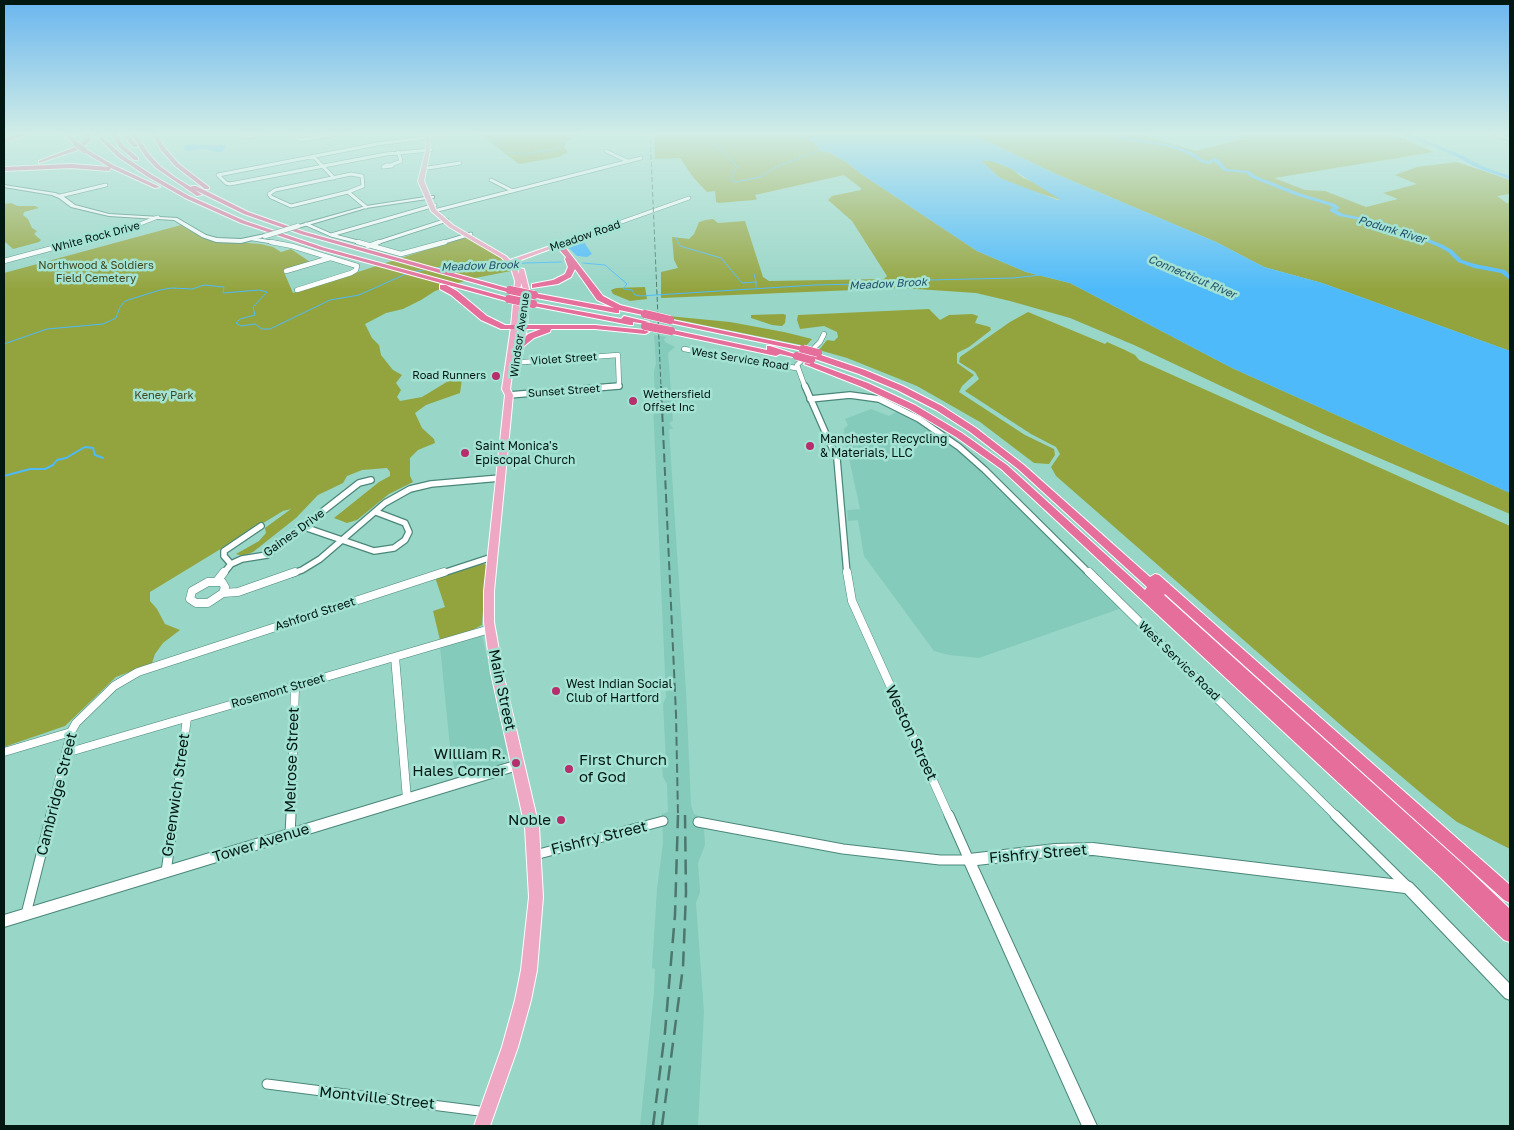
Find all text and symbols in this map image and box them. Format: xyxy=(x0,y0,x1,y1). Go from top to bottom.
water label: Podunk River xyxy=(1357,213,1427,247)
street label: Meadow Road xyxy=(548,218,622,254)
street label: White Rock Drive xyxy=(51,219,141,255)
water label: Connecticut River xyxy=(1146,253,1238,301)
water label: Meadow Brook xyxy=(441,258,519,274)
park label: Northwood & Soldiers Field Cemetery xyxy=(38,259,154,285)
water label: Meadow Brook xyxy=(849,275,927,293)
street label: Windsor Avenue xyxy=(508,292,532,378)
street label: West Service Road xyxy=(690,345,790,373)
street label: Violet Street xyxy=(530,350,598,368)
place label: Road Runners xyxy=(412,369,486,383)
marker: Road Runners xyxy=(490,370,502,382)
street label: Sunset Street xyxy=(527,382,601,400)
place label: Wethersfield Offset Inc xyxy=(643,388,711,414)
park label: Keney Park xyxy=(134,389,194,403)
marker: Wethersfield Offset Inc xyxy=(627,395,639,407)
place label: Manchester Recycling & Materials, LLC xyxy=(820,432,947,460)
place label: Saint Monica's Episcopal Church xyxy=(475,439,575,467)
marker: Manchester Recycling & Materials, LLC xyxy=(804,440,816,452)
marker: Saint Monica's Episcopal Church xyxy=(459,447,471,459)
street label: Gaines Drive xyxy=(261,506,327,560)
street label: Ashford Street xyxy=(273,594,357,634)
street label: West Service Road xyxy=(1135,618,1223,704)
street label: Main Street xyxy=(485,648,519,732)
street label: Rosemont Street xyxy=(229,671,327,711)
place label: West Indian Social Club of Hartford xyxy=(566,677,672,705)
street label: Weston Street xyxy=(881,683,941,783)
marker: West Indian Social Club of Hartford xyxy=(550,685,562,697)
street label: Melrose Street xyxy=(281,707,303,813)
street label: Cambridge Street xyxy=(33,731,81,857)
street label: Greenwich Street xyxy=(158,732,194,858)
place label: William R. Hales Corner xyxy=(412,745,506,780)
place label: First Church of God xyxy=(579,751,667,786)
marker: William R. Hales Corner xyxy=(510,757,522,769)
marker: First Church of God xyxy=(563,763,575,775)
place label: Noble xyxy=(508,811,551,829)
marker: Noble xyxy=(555,814,567,826)
street label: Fishfry Street xyxy=(549,817,649,859)
street label: Tower Avenue xyxy=(211,820,311,866)
street label: Fishfry Street xyxy=(988,841,1088,867)
street label: Montville Street xyxy=(318,1083,436,1113)

